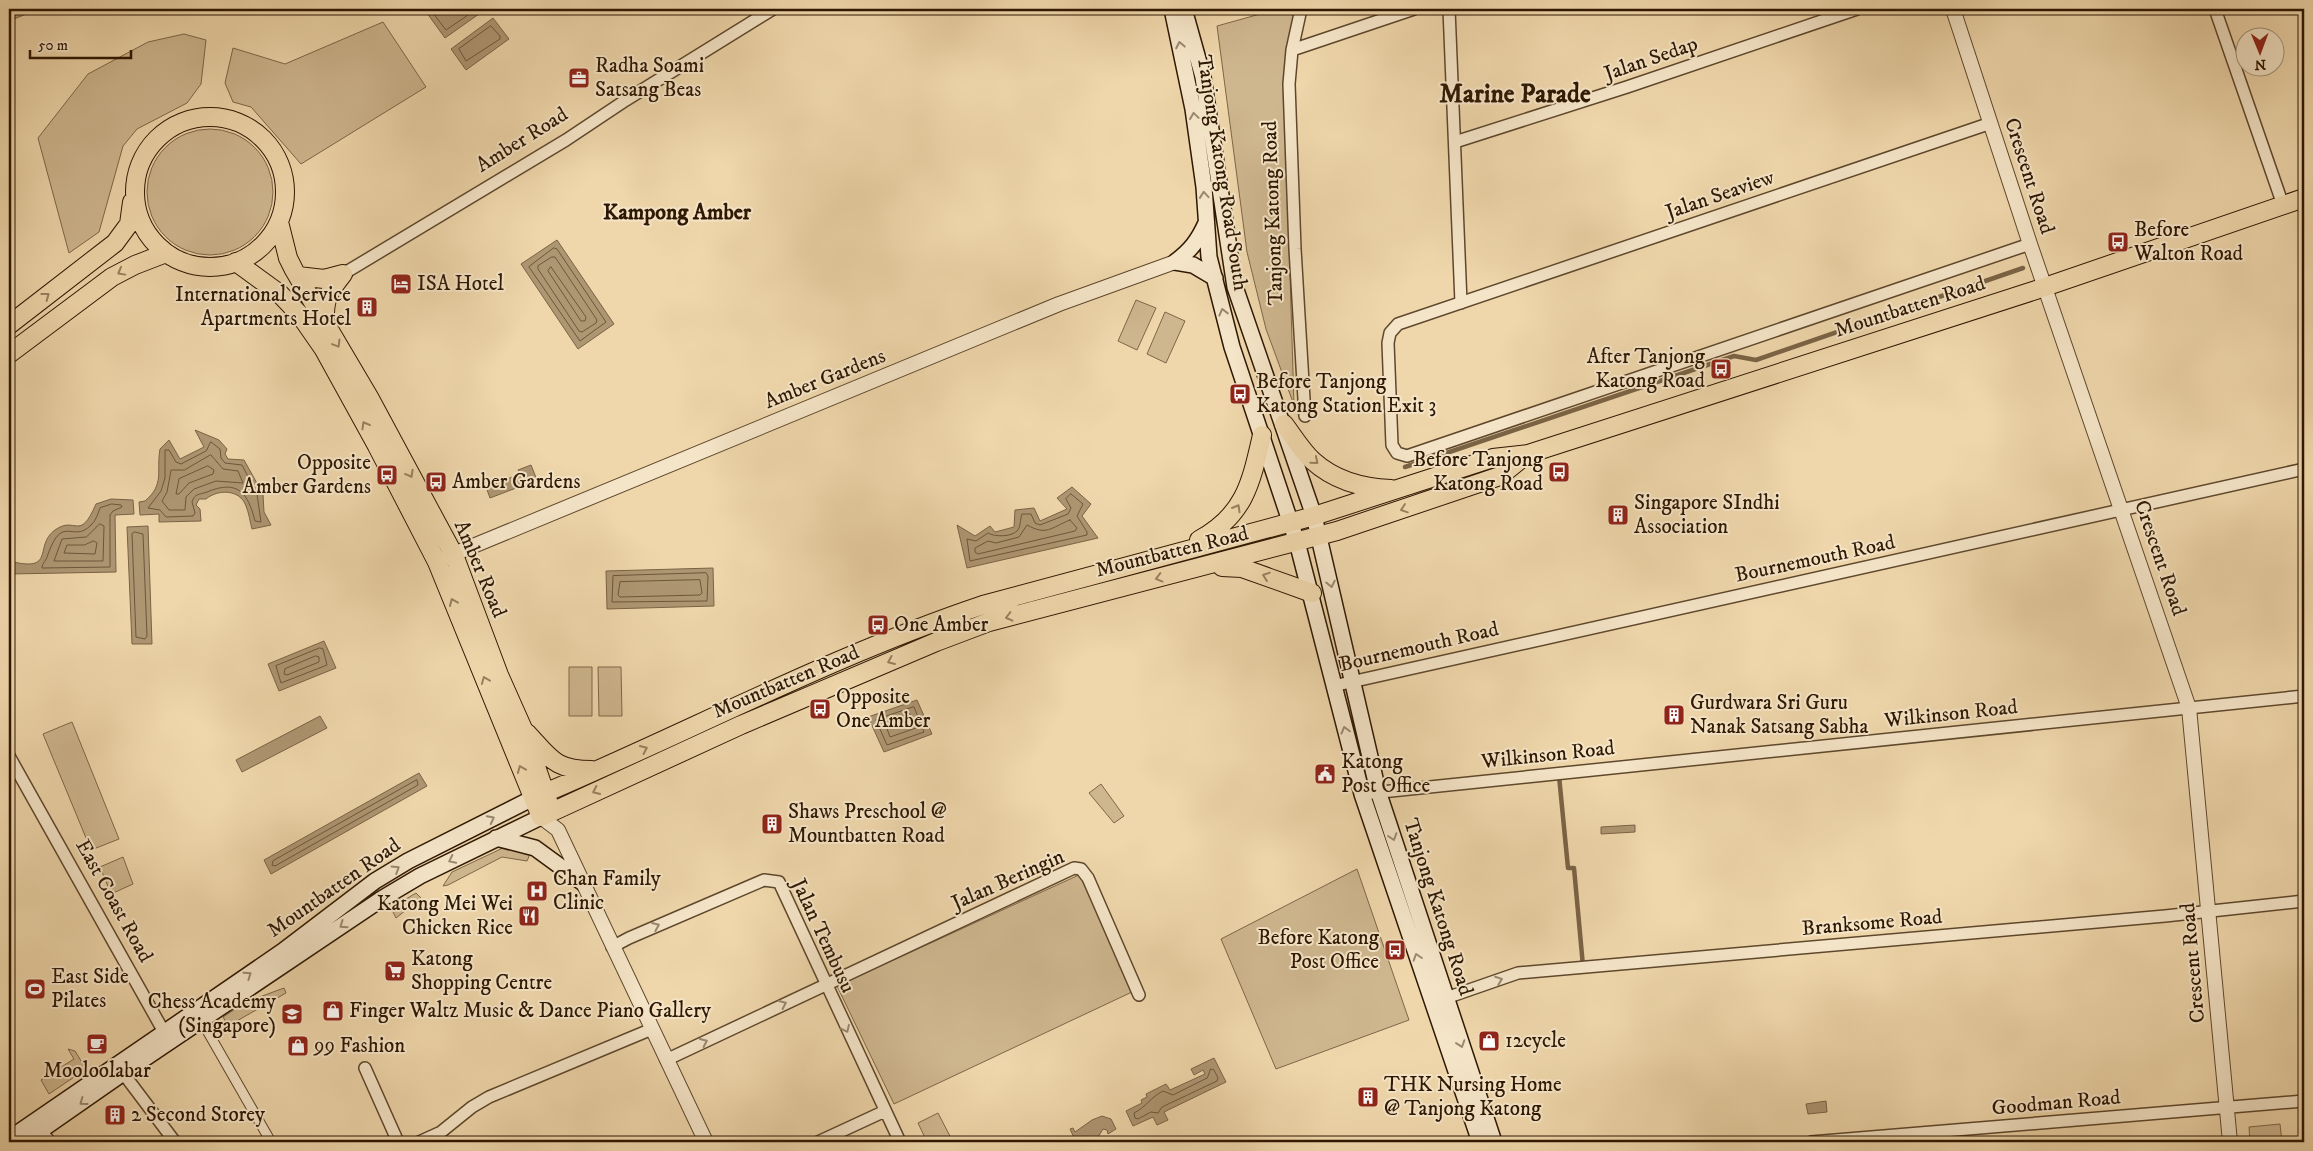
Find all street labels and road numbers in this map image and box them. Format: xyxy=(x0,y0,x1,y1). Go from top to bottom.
street label: Jalan Sedap xyxy=(1599,31,1701,88)
street label: Tanjong Katong Road South xyxy=(1191,53,1253,293)
street label: Amber Road xyxy=(471,101,573,178)
street label: Crescent Road xyxy=(1998,115,2060,238)
street label: Tanjong Katong Road xyxy=(1257,120,1289,306)
street label: Jalan Seaview xyxy=(1661,164,1778,226)
street label: Mountbatten Road xyxy=(1831,270,1989,344)
street label: Amber Gardens xyxy=(761,343,889,415)
street label: Crescent Road xyxy=(2128,497,2192,620)
street label: Amber Road xyxy=(448,516,512,622)
street label: Mountbatten Road xyxy=(1093,520,1252,584)
street label: Bournemouth Road xyxy=(1733,529,1898,589)
street label: Bournemouth Road xyxy=(1337,616,1502,678)
street label: Mountbatten Road xyxy=(709,639,864,725)
street label: Wilkinson Road xyxy=(1882,694,2019,734)
street label: Wilkinson Road xyxy=(1479,735,1616,775)
street label: Tanjong Katong Road xyxy=(1397,815,1479,999)
street label: Mountbatten Road xyxy=(262,832,406,944)
street label: East Coast Road xyxy=(69,835,159,968)
street label: Jalan Beringin xyxy=(946,844,1068,917)
street label: Jalan Tembusu xyxy=(784,873,861,997)
street label: Crescent Road xyxy=(2175,901,2211,1024)
street label: Branksome Road xyxy=(1801,904,1944,942)
street label: Goodman Road xyxy=(1990,1084,2122,1122)

